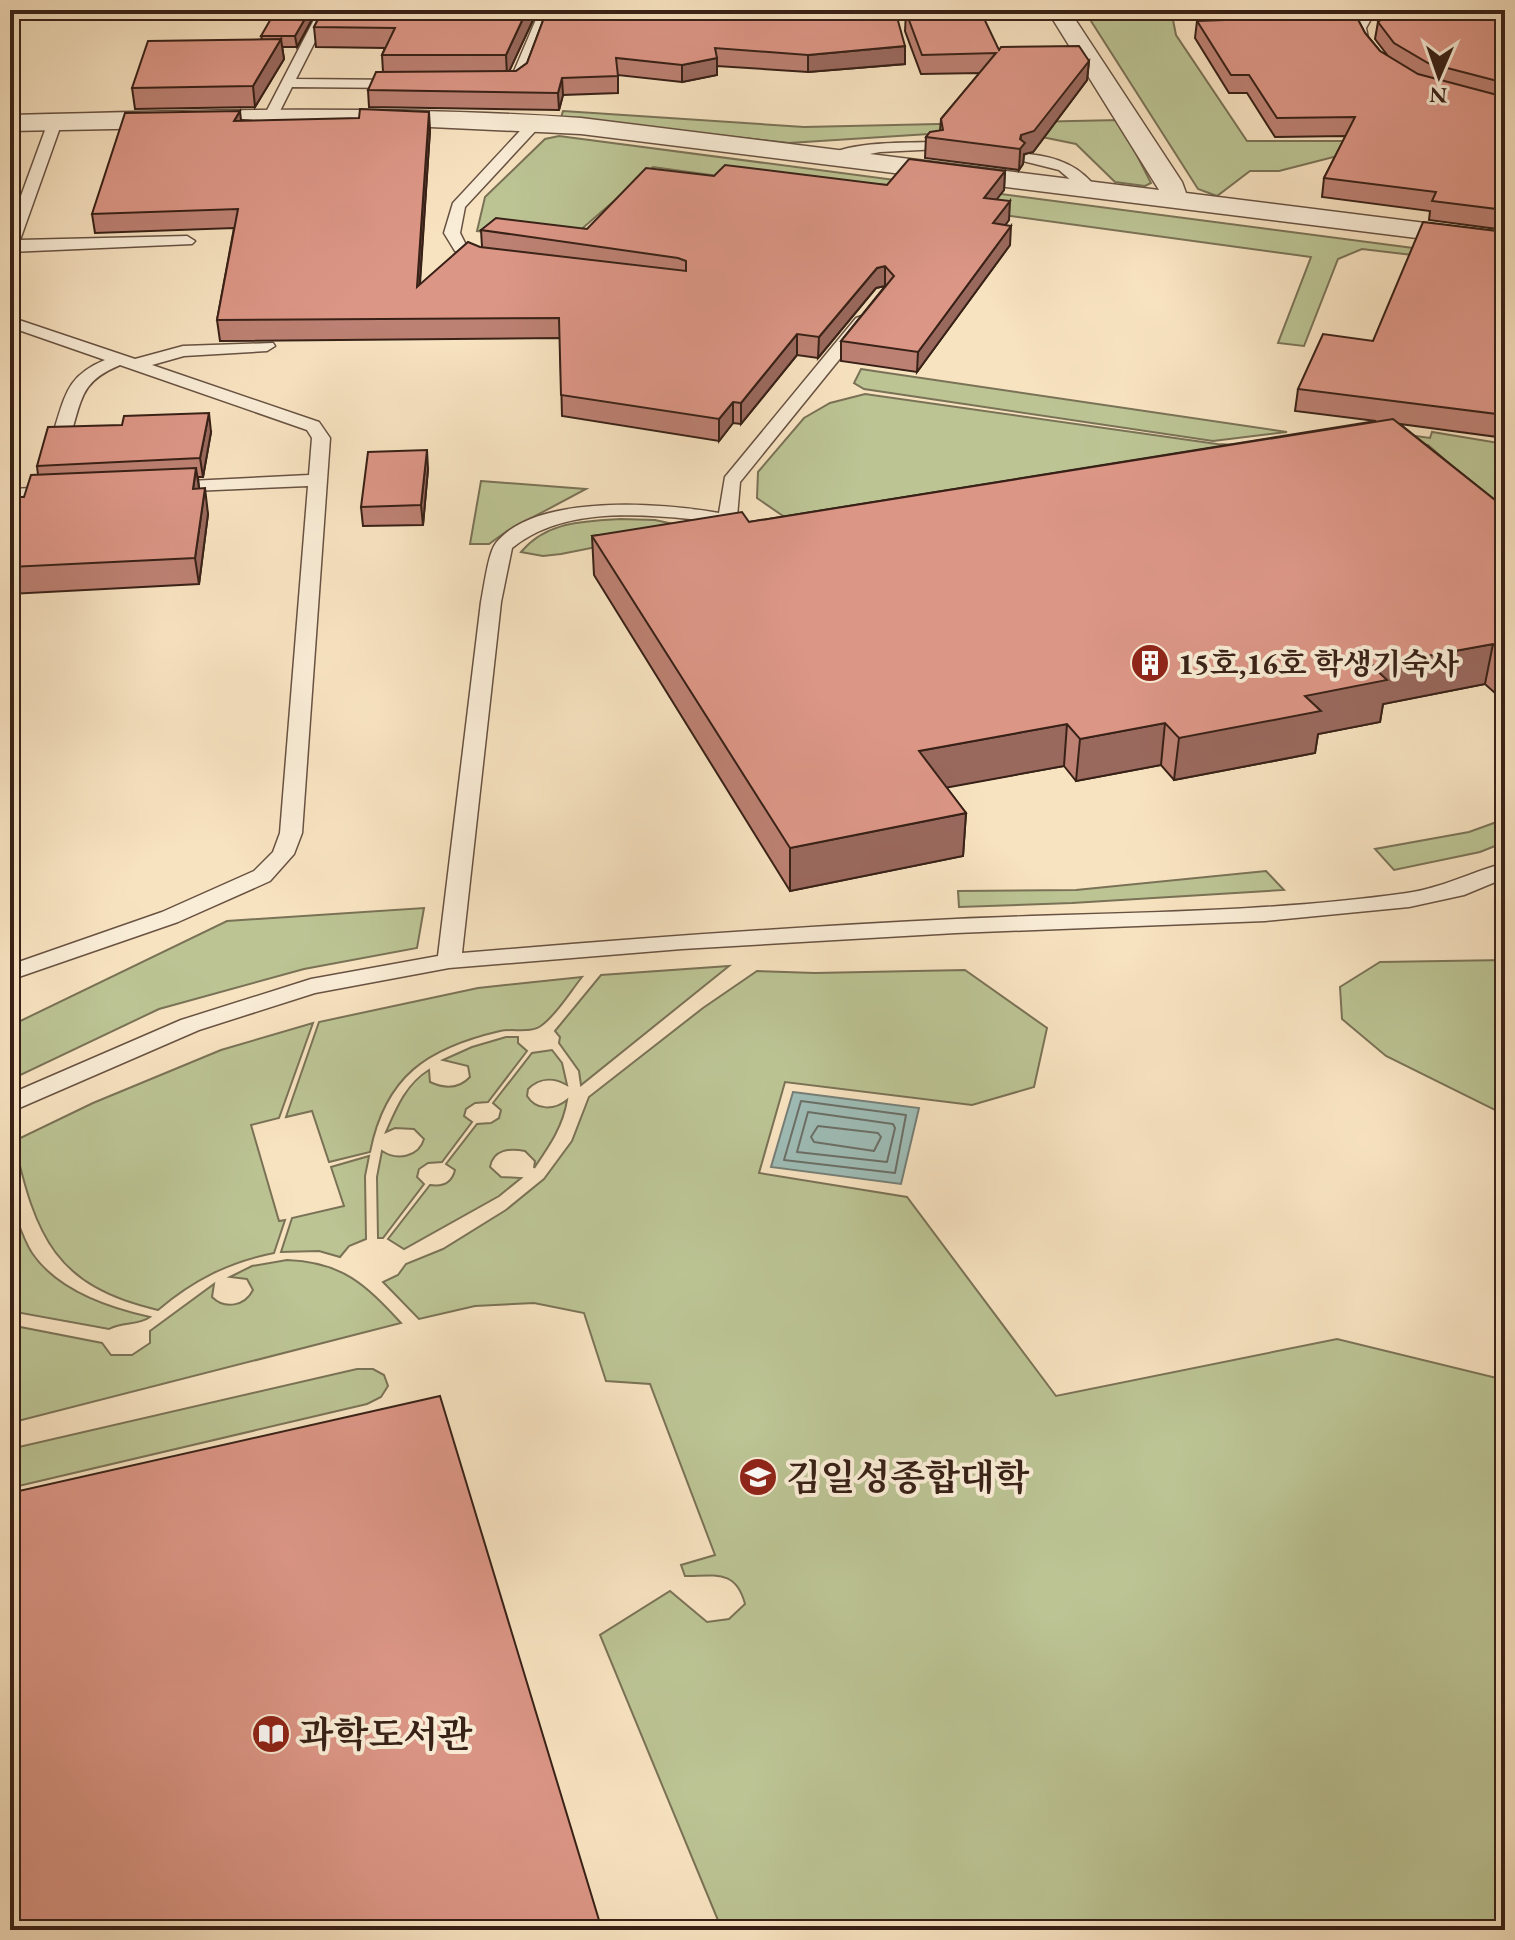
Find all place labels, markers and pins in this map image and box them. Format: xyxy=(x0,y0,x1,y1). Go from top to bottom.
building icon: 15호,16호 학생기숙사 xyxy=(1129,642,1171,684)
place label: 15호,16호 학생기숙사 xyxy=(1178,644,1459,683)
place label: 김일성종합대학 xyxy=(786,1454,1030,1501)
school or university icon: 김일성종합대학 xyxy=(737,1456,779,1498)
place label: 과학도서관 xyxy=(299,1711,473,1758)
library icon: 과학도서관 xyxy=(250,1713,292,1755)

